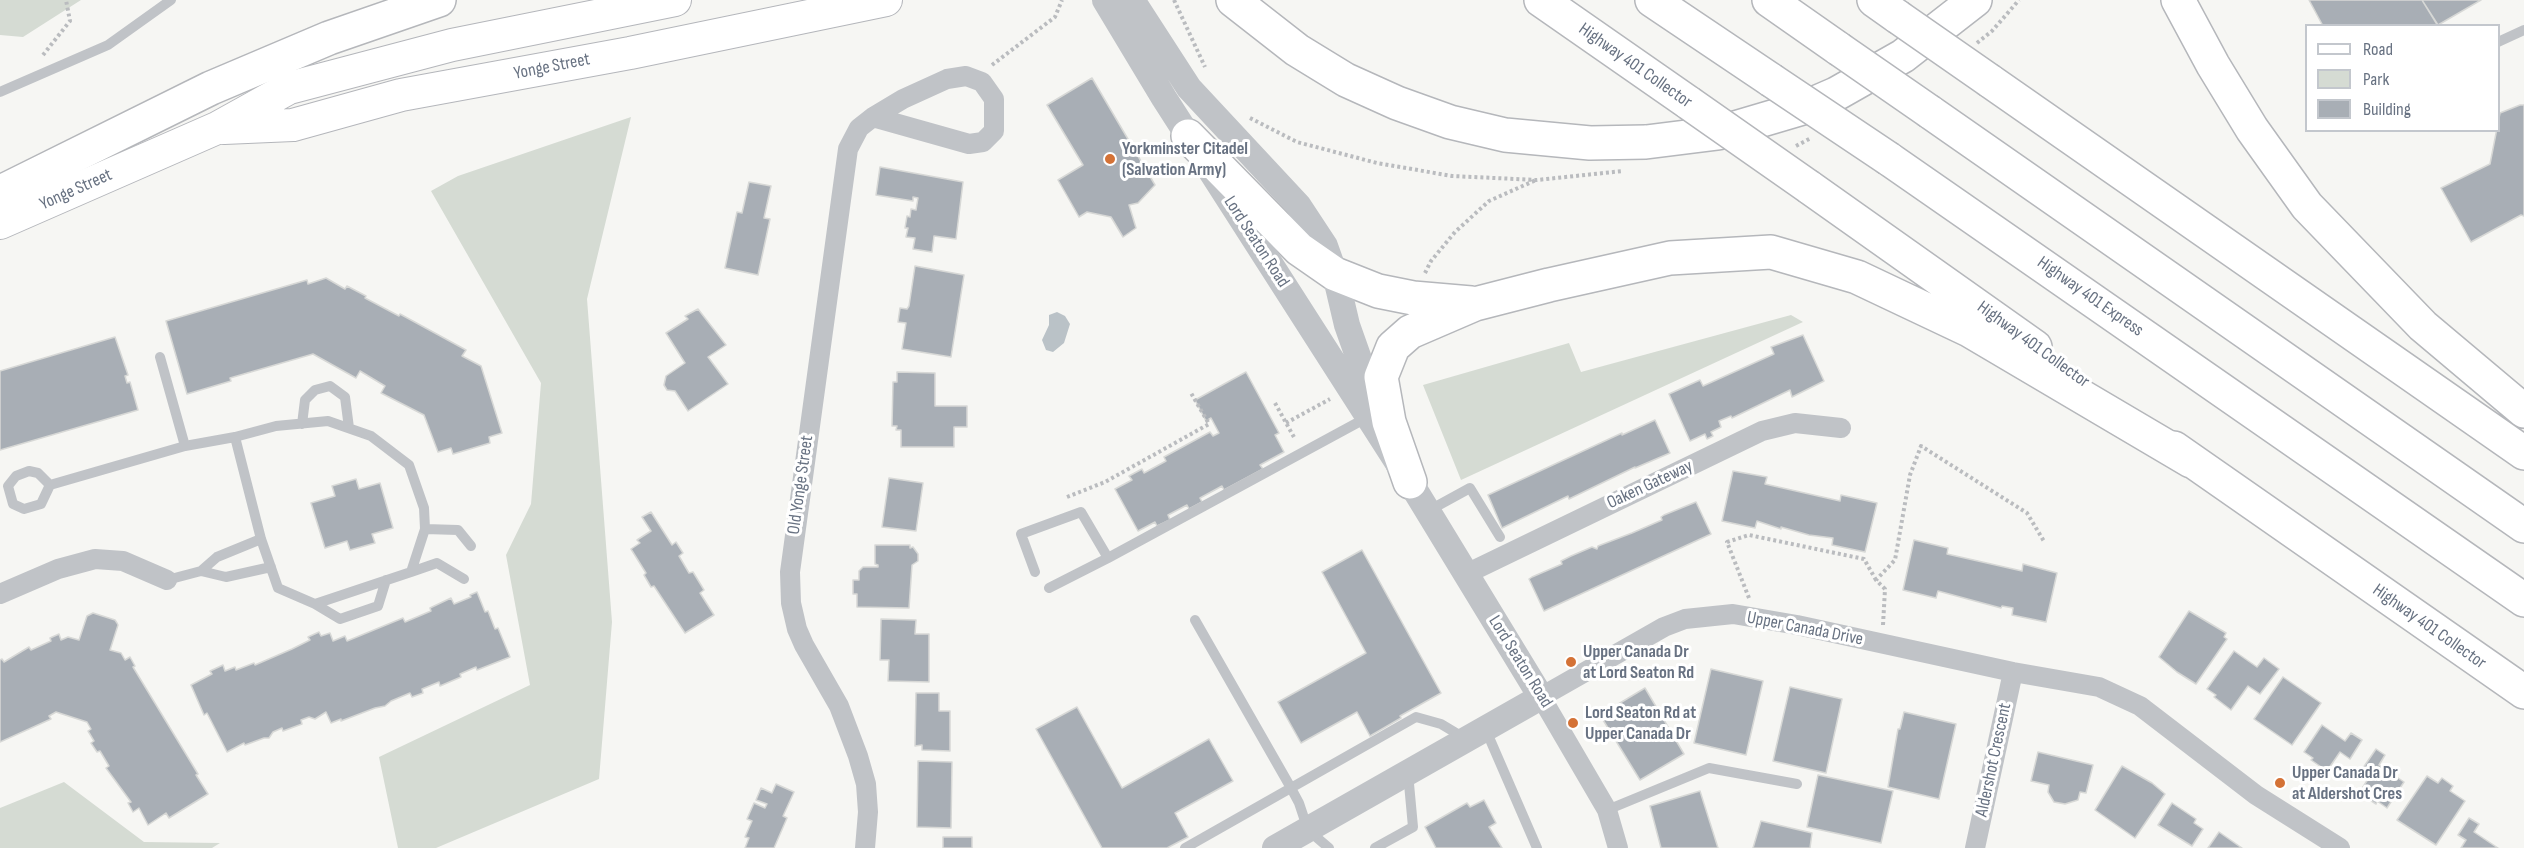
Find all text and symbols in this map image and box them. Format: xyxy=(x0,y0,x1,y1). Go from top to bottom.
street label: Highway 401 Collector xyxy=(1574,19,1696,113)
legend xyxy=(2305,24,2500,132)
text: Road xyxy=(2363,39,2393,60)
street label: Yonge Street xyxy=(512,49,592,85)
text: Park xyxy=(2363,69,2389,90)
text: Building xyxy=(2363,99,2411,120)
place label: Yorkminster Citadel (Salvation Army) xyxy=(1122,138,1248,180)
marker: Yorkminster Citadel (Salvation Army) xyxy=(1103,152,1117,166)
street label: Yonge Street xyxy=(36,164,116,216)
street label: Lord Seaton Road xyxy=(1219,192,1293,292)
street label: Highway 401 Express xyxy=(2033,252,2147,342)
street label: Highway 401 Collector xyxy=(1973,297,2093,393)
street label: Old Yonge Street xyxy=(783,434,819,536)
street label: Oaken Gateway xyxy=(1604,456,1696,514)
street label: Highway 401 Collector xyxy=(2368,580,2490,674)
street label: Upper Canada Drive xyxy=(1745,607,1865,651)
street label: Lord Seaton Road xyxy=(1483,612,1557,712)
place label: Upper Canada Dr at Lord Seaton Rd xyxy=(1583,641,1694,684)
marker: Upper Canada Dr at Lord Seaton Rd xyxy=(1564,655,1578,669)
street label: Aldershot Crescent xyxy=(1971,701,2017,819)
place label: Lord Seaton Rd at Upper Canada Dr xyxy=(1585,702,1696,744)
marker: Lord Seaton Rd at Upper Canada Dr xyxy=(1566,716,1580,730)
place label: Upper Canada Dr at Aldershot Cres xyxy=(2292,762,2402,804)
marker: Upper Canada Dr at Aldershot Cres xyxy=(2273,776,2287,790)

